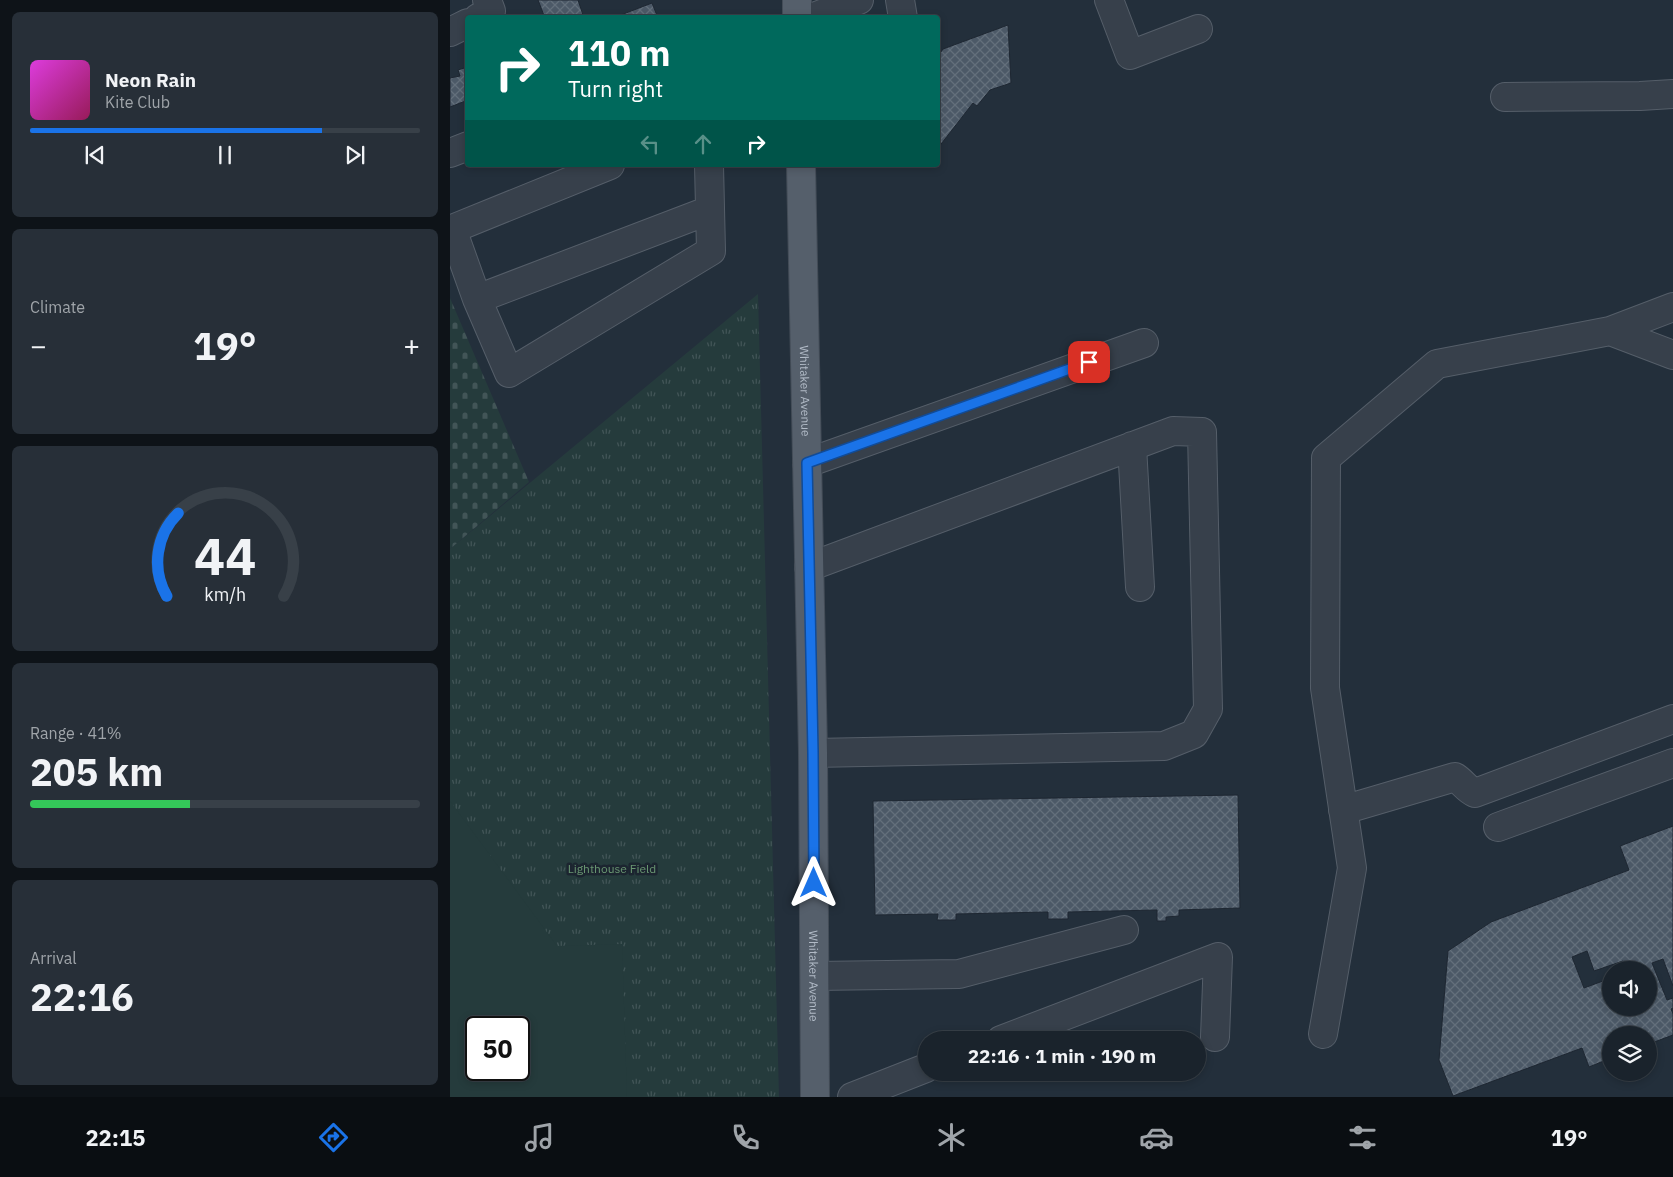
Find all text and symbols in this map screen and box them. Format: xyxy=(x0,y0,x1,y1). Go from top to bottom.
text: 110 m xyxy=(568,30,671,76)
icon: right xyxy=(485,35,550,100)
text: Neon Rain xyxy=(105,68,196,92)
text: Turn right xyxy=(568,74,663,103)
text: Kite Club xyxy=(105,92,170,112)
icon: left xyxy=(636,130,664,158)
icon: ahead xyxy=(689,130,717,158)
icon: right xyxy=(742,130,770,158)
icon: previous xyxy=(81,141,109,169)
icon: pause xyxy=(211,141,239,169)
icon: next xyxy=(341,141,369,169)
text: Climate xyxy=(30,297,85,317)
text: 19° xyxy=(193,321,257,370)
text: − xyxy=(30,327,47,364)
text: + xyxy=(403,327,420,364)
pin xyxy=(1068,341,1110,383)
street label: Whitaker Avenue xyxy=(797,345,814,437)
icon: arrive xyxy=(1075,348,1103,376)
text: 44 xyxy=(194,522,256,589)
text: km/h xyxy=(204,583,246,606)
text: Range · 41% xyxy=(30,723,122,743)
text: 205 km xyxy=(30,747,163,796)
position arrow xyxy=(787,856,839,908)
park label: Lighthouse Field xyxy=(568,861,656,876)
street label: Whitaker Avenue xyxy=(807,930,822,1022)
text: Arrival xyxy=(30,948,77,968)
map controls xyxy=(1602,961,1657,1081)
button: sound xyxy=(1602,961,1657,1016)
text: 22:16 xyxy=(30,972,134,1021)
speed limit sign: 50 xyxy=(465,1016,530,1081)
button: layers xyxy=(1602,1026,1657,1081)
text: 22:16 · 1 min · 190 m xyxy=(968,1044,1156,1068)
icon: directions xyxy=(316,1120,351,1155)
icon: music xyxy=(522,1120,557,1155)
icon: phone xyxy=(728,1120,763,1155)
icon: climate xyxy=(934,1120,969,1155)
icon: car xyxy=(1139,1120,1174,1155)
icon: filters xyxy=(1345,1120,1380,1155)
text: 22:15 xyxy=(85,1123,145,1152)
text: 19° xyxy=(1551,1123,1588,1152)

